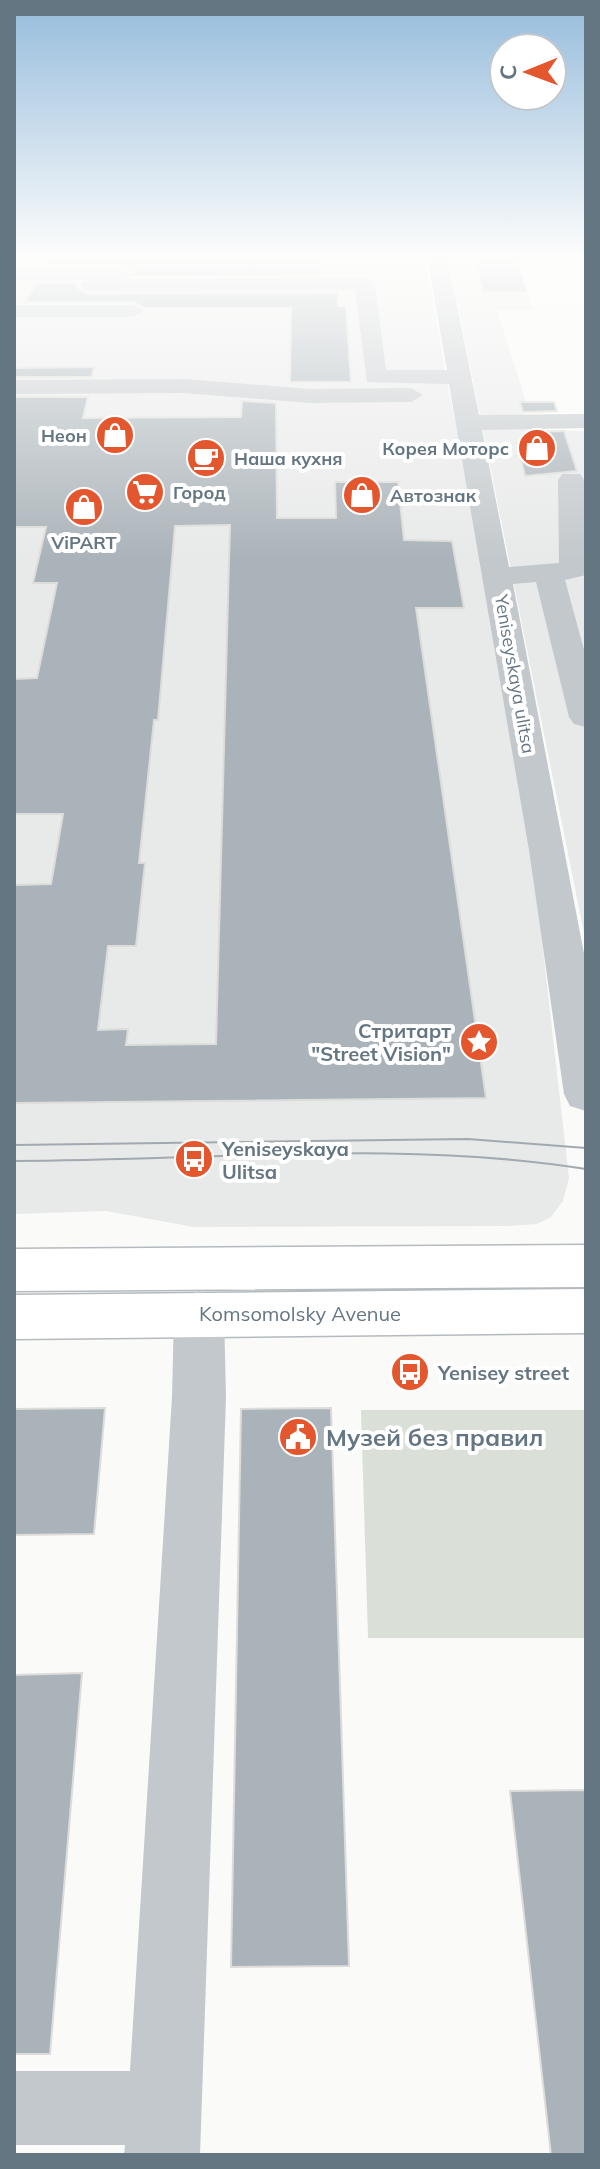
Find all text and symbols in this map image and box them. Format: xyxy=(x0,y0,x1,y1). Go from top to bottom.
north arrow xyxy=(488,32,568,112)
text: С xyxy=(494,65,522,80)
shop icon: Неон xyxy=(94,414,136,456)
place label: Неон xyxy=(41,424,87,447)
shop icon: Корея Моторс xyxy=(516,427,558,469)
cafe icon: Наша кухня xyxy=(185,437,227,479)
place label: Корея Моторс xyxy=(382,437,509,460)
place label: Наша кухня xyxy=(234,447,343,470)
supermarket icon: Город xyxy=(124,471,166,513)
shop icon: Автознак xyxy=(341,474,383,516)
place label: Город xyxy=(173,481,226,504)
place label: Автознак xyxy=(390,484,477,507)
shop icon: ViPART xyxy=(63,486,105,528)
place label: ViPART xyxy=(50,531,117,554)
street label: Yeniseyskaya ulitsa xyxy=(490,592,540,755)
place label: Стритарт "Street Vision" xyxy=(311,1018,451,1066)
place icon: Стритарт "Street Vision" xyxy=(458,1021,500,1063)
place label: Yeniseyskaya Ulitsa xyxy=(221,1136,349,1184)
bus stop icon: Yeniseyskaya Ulitsa xyxy=(173,1138,215,1180)
street label: Komsomolsky Avenue xyxy=(199,1301,401,1326)
bus stop icon: Yenisey street xyxy=(389,1351,431,1393)
place label: Yenisey street xyxy=(437,1360,569,1385)
public building icon: Музей без правил xyxy=(277,1416,319,1458)
place label: Музей без правил xyxy=(326,1422,544,1452)

